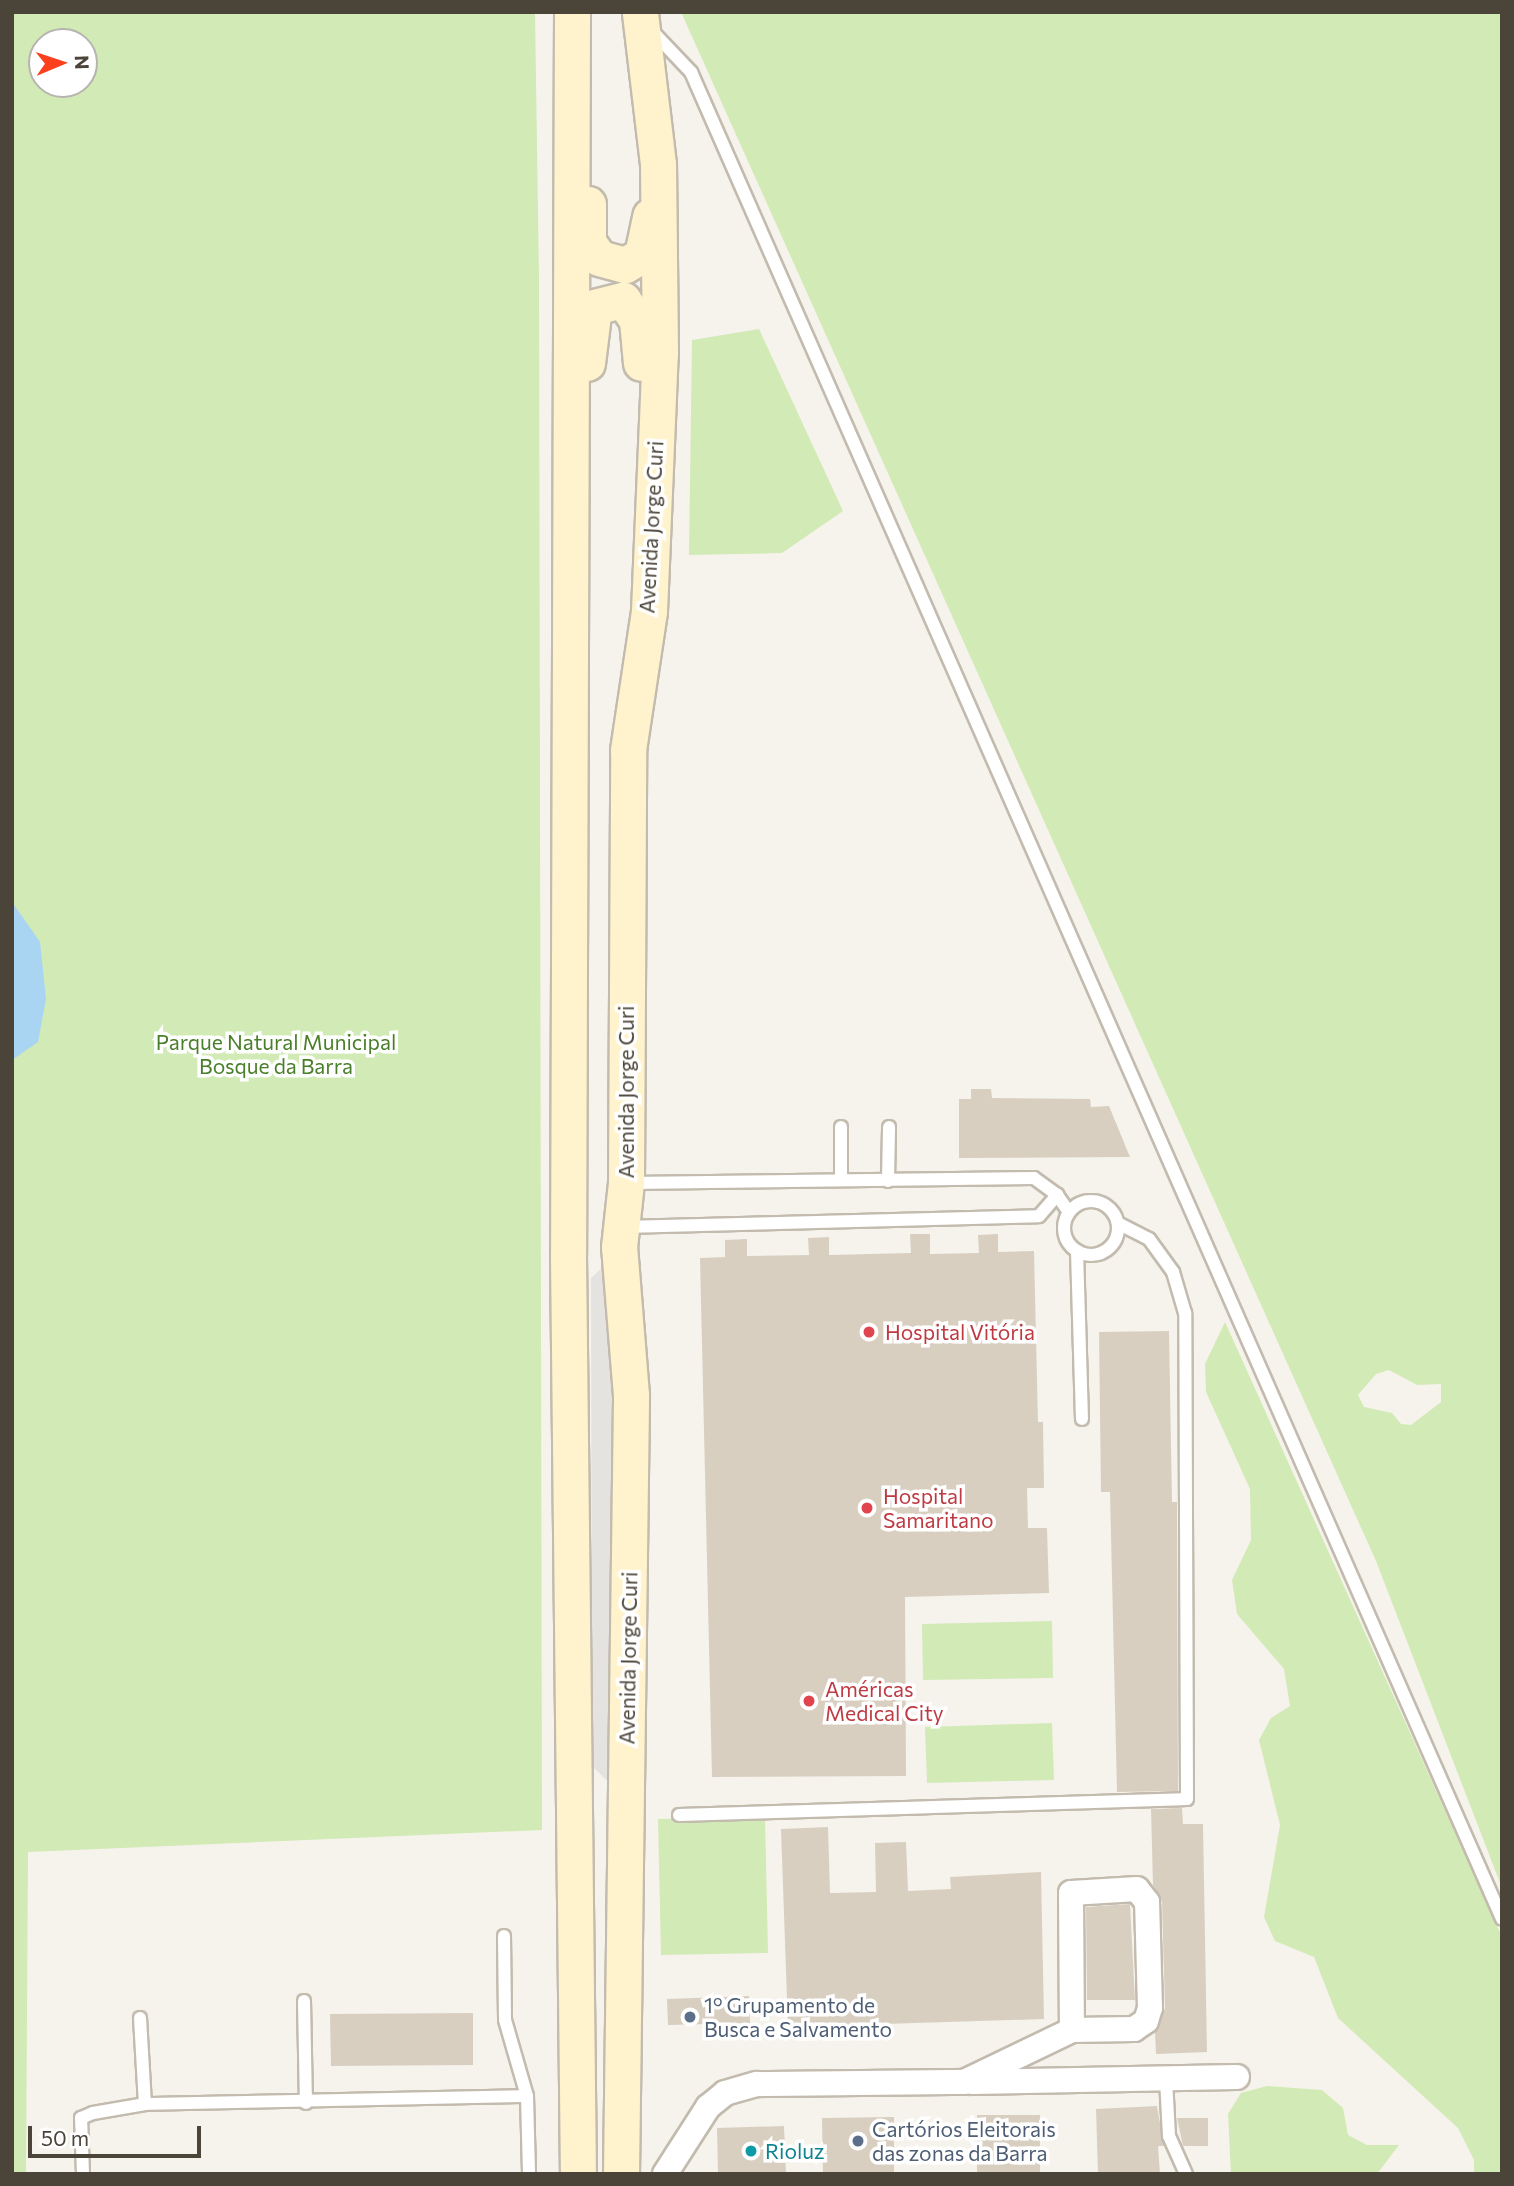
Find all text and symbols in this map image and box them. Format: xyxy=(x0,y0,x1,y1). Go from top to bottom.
north arrow xyxy=(28,28,98,98)
text: N xyxy=(71,55,94,70)
street label: Avenida Jorge Curi xyxy=(634,440,668,614)
street label: Avenida Jorge Curi xyxy=(613,1006,639,1178)
park label: Parque Natural Municipal Bosque da Barra xyxy=(156,1029,396,1079)
place label: Hospital Vitória xyxy=(885,1319,1035,1345)
marker: Hospital Vitória xyxy=(859,1322,879,1342)
place label: Hospital Samaritano xyxy=(883,1483,994,1533)
marker: Hospital Samaritano xyxy=(857,1498,877,1518)
street label: Avenida Jorge Curi xyxy=(614,1571,642,1745)
place label: Américas Medical City xyxy=(825,1676,944,1726)
marker: Américas Medical City xyxy=(799,1691,819,1711)
place label: 1º Grupamento de Busca e Salvamento xyxy=(704,1992,892,2042)
marker: 1º Grupamento de Busca e Salvamento xyxy=(682,2009,698,2025)
scale bar xyxy=(32,2112,205,2156)
place label: Cartórios Eleitorais das zonas da Barra xyxy=(872,2116,1056,2166)
text: 50 m xyxy=(41,2125,89,2150)
marker: Cartórios Eleitorais das zonas da Barra xyxy=(850,2133,866,2149)
place label: Rioluz xyxy=(765,2138,825,2164)
marker: Rioluz xyxy=(743,2143,759,2159)

